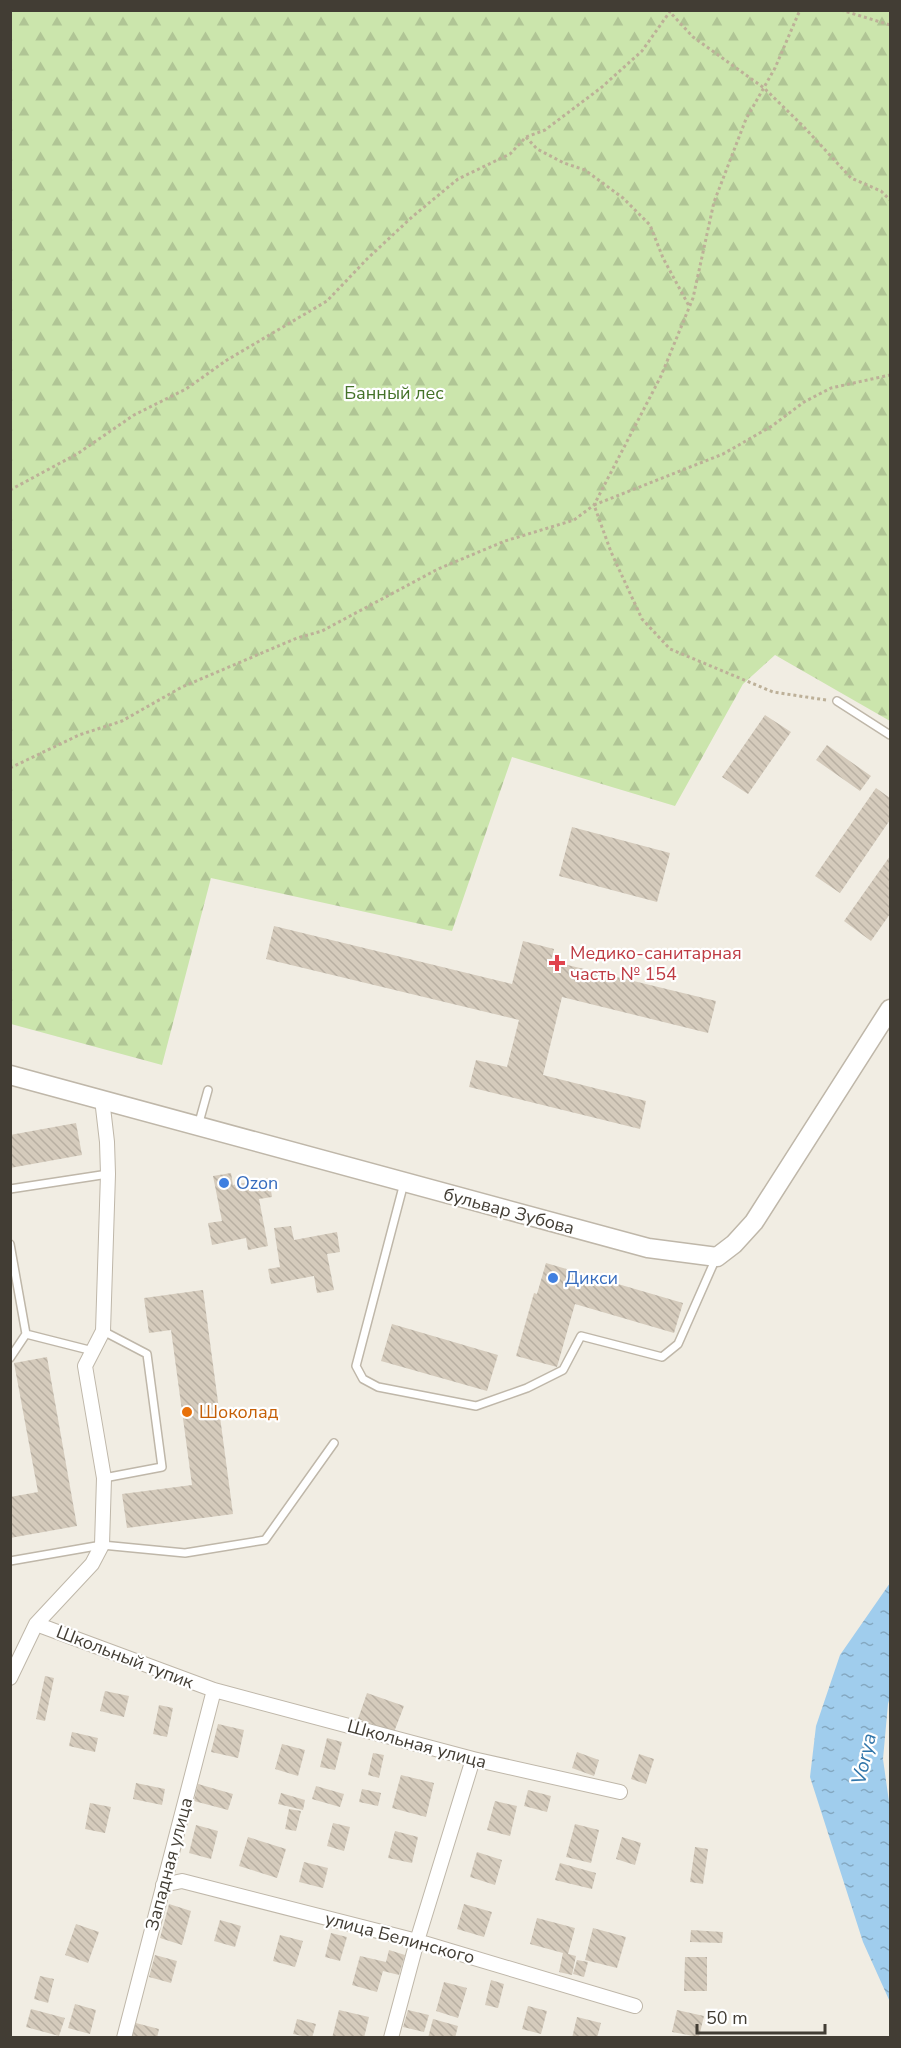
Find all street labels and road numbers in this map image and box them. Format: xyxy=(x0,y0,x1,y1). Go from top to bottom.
street label: бульвар Зубова xyxy=(441,1182,577,1240)
street label: Школьный тупик xyxy=(53,1620,198,1694)
street label: Школьная улица xyxy=(345,1714,489,1774)
street label: Западная улица xyxy=(140,1795,198,1933)
street label: улица Белинского xyxy=(322,1906,478,1970)

